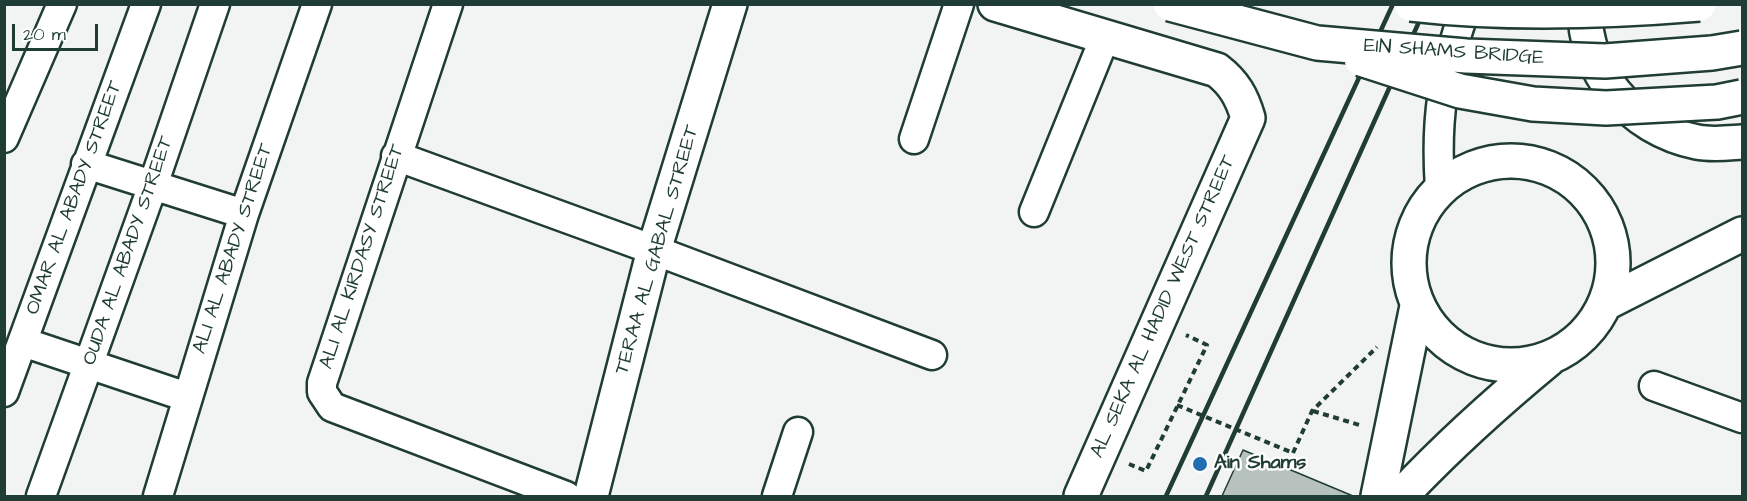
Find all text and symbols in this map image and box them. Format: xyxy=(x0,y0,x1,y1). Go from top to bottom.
scale bar xyxy=(15,12,100,50)
text: 20 m xyxy=(23,22,66,47)
street label: EIN SHAMS BRIDGE xyxy=(1363,35,1545,71)
street label: OMAR AL ABADY STREET xyxy=(22,78,128,318)
street label: TERAA AL GABAL STREET xyxy=(611,123,705,377)
street label: OUDA AL ABADY STREET xyxy=(79,133,179,369)
street label: ALI AL ABADY STREET xyxy=(189,141,279,357)
street label: ALI AL KIRDASY STREET xyxy=(315,142,411,372)
street label: AL SEKA AL HADID WEST STREET xyxy=(1086,152,1242,462)
place label: Ain Shams xyxy=(1214,452,1306,476)
marker: Ain Shams xyxy=(1191,455,1209,473)

